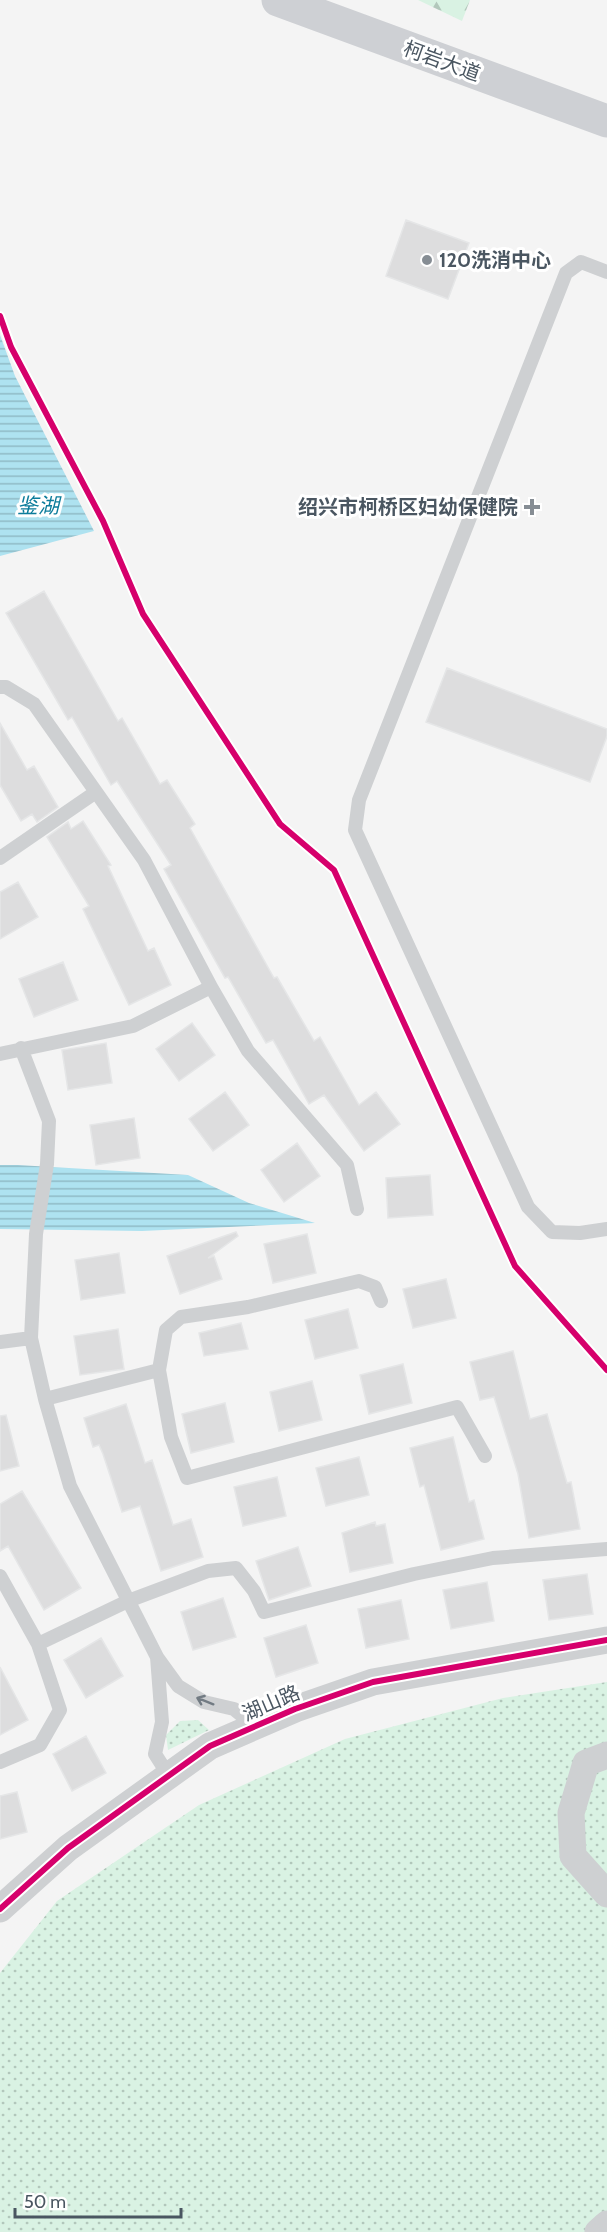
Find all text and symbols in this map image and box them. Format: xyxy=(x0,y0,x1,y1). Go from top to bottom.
street label: 柯岩大道 xyxy=(400,36,484,86)
place label: 120洗消中心 xyxy=(439,248,551,272)
marker: 120洗消中心 xyxy=(420,253,434,267)
water label: 鉴湖 xyxy=(17,493,62,518)
place label: 绍兴市柯桥区妇幼保健院 xyxy=(298,495,518,519)
marker: 绍兴市柯桥区妇幼保健院 xyxy=(523,498,541,516)
street label: 湖山路 xyxy=(239,1680,303,1726)
one-way arrow xyxy=(196,1694,215,1705)
scale bar xyxy=(15,2181,182,2219)
text: 50 m xyxy=(24,2191,66,2213)

